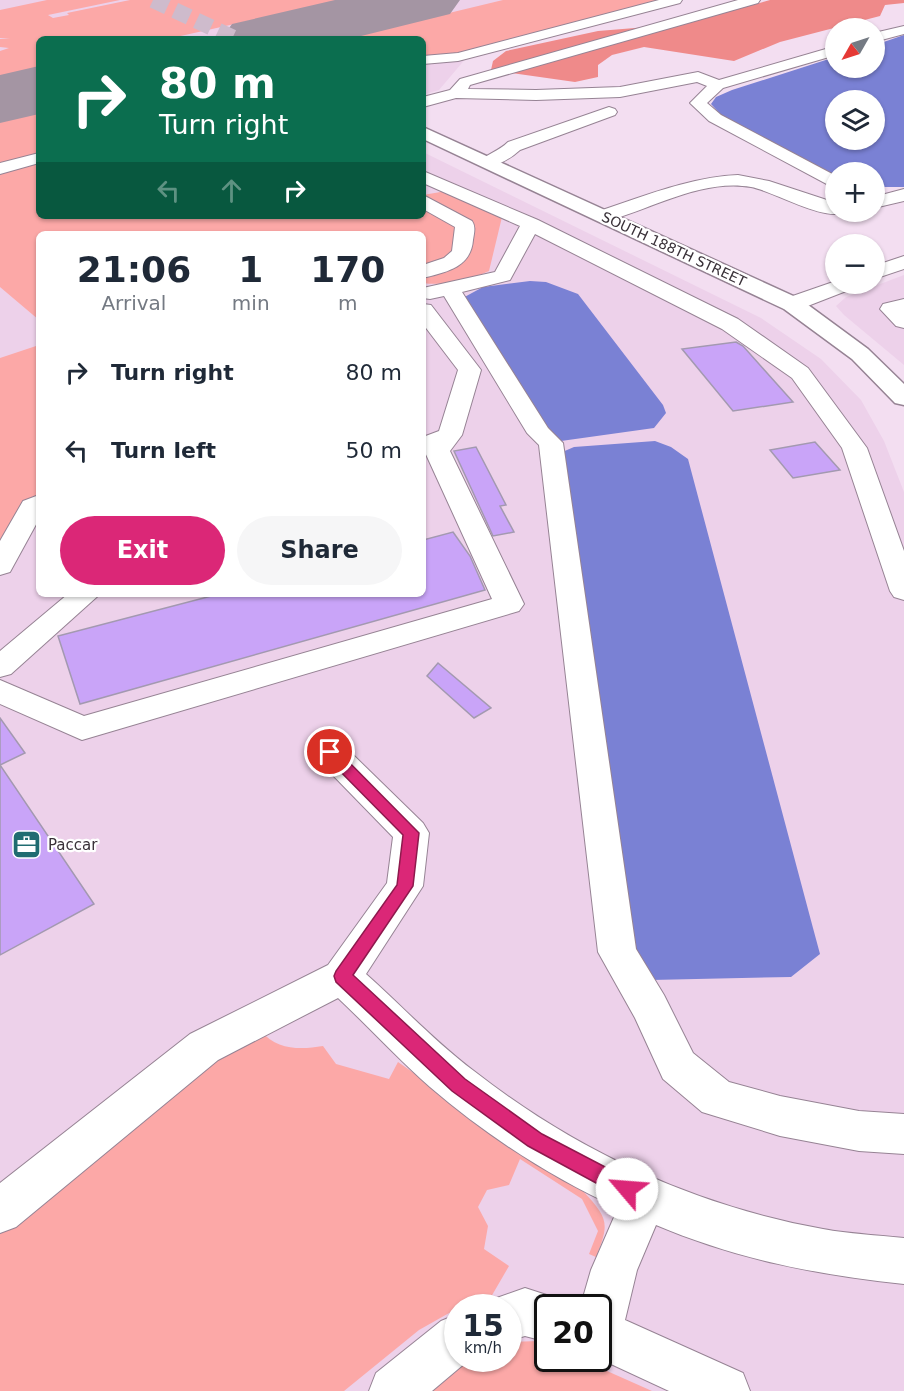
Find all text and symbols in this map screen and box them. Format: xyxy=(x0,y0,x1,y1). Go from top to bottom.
north arrow xyxy=(825,18,885,78)
map controls xyxy=(825,18,885,294)
text: 80 m xyxy=(159,59,276,108)
icon: right xyxy=(60,60,138,138)
button: layers xyxy=(825,90,885,150)
text: Turn right xyxy=(159,109,288,140)
button: + xyxy=(825,162,885,222)
icon: left xyxy=(152,174,185,207)
icon: ahead xyxy=(215,174,248,207)
icon: right xyxy=(278,174,311,207)
street label: SOUTH 188TH STREET xyxy=(599,209,749,290)
button: − xyxy=(825,234,885,294)
text: 21:06 xyxy=(77,249,191,290)
text: 1 xyxy=(238,249,263,290)
text: 170 xyxy=(310,249,385,290)
text: Arrival xyxy=(101,291,166,315)
text: min xyxy=(232,291,270,315)
text: m xyxy=(338,291,358,315)
icon: right xyxy=(60,356,93,389)
text: Turn right xyxy=(111,360,234,385)
text: 80 m xyxy=(346,360,402,385)
icon: left xyxy=(60,434,93,467)
text: Turn left xyxy=(111,438,216,463)
text: 50 m xyxy=(346,438,402,463)
button: Exit xyxy=(60,516,225,585)
button: Share xyxy=(237,516,402,585)
pin xyxy=(304,726,355,777)
icon: arrive xyxy=(313,735,346,768)
office icon: Paccar xyxy=(11,829,43,861)
place label: Paccar xyxy=(48,836,98,854)
position arrow xyxy=(595,1157,659,1221)
speed limit sign: 20 xyxy=(534,1294,612,1372)
text: 15 xyxy=(462,1308,504,1343)
text: km/h xyxy=(464,1339,502,1357)

